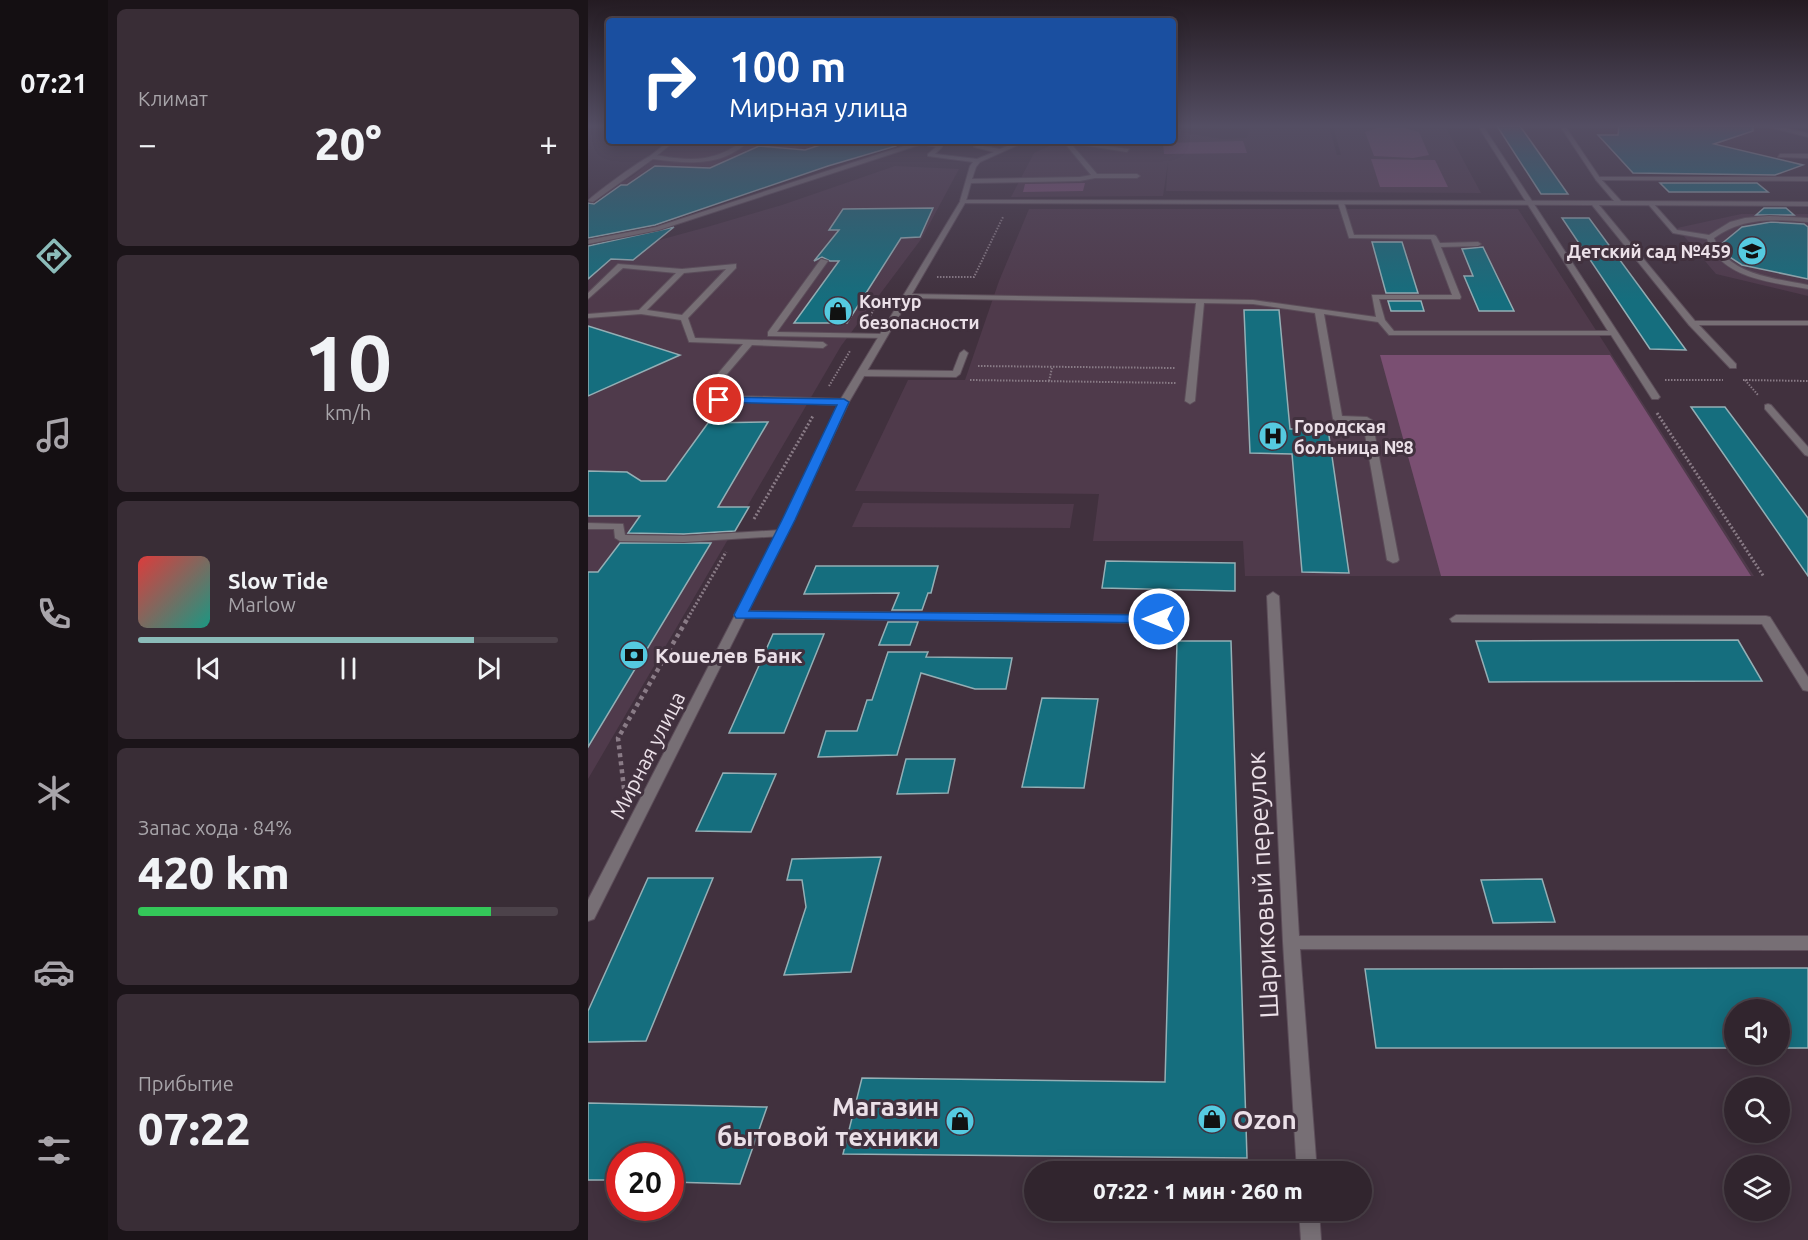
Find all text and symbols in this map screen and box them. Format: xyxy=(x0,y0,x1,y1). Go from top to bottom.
icon: right xyxy=(630,42,708,120)
text: 100 m xyxy=(729,43,846,90)
text: 07:21 xyxy=(20,68,88,98)
text: Климат xyxy=(138,87,208,110)
text: Мирная улица xyxy=(729,92,909,122)
text: 20° xyxy=(314,118,382,169)
text: − xyxy=(138,125,157,162)
text: + xyxy=(539,125,558,162)
icon: directions xyxy=(33,235,75,277)
school or university icon: Детский сад №459 xyxy=(1736,235,1768,267)
place label: Детский сад №459 xyxy=(1567,241,1731,261)
place label: Контур безопасности xyxy=(859,291,979,332)
shop icon: Контур безопасности xyxy=(822,295,854,327)
text: 10 xyxy=(304,318,392,406)
pin xyxy=(693,374,744,425)
icon: arrive xyxy=(702,383,735,416)
text: km/h xyxy=(325,401,371,424)
icon: music xyxy=(33,414,75,456)
place label: Городская больница №8 xyxy=(1294,416,1414,457)
hospital icon: Городская больница №8 xyxy=(1257,420,1289,452)
text: Slow Tide xyxy=(228,568,328,593)
position arrow xyxy=(1127,587,1191,651)
icon: phone xyxy=(33,593,75,635)
text: Marlow xyxy=(228,593,296,616)
bank icon: Кошелев Банк xyxy=(618,639,650,671)
place label: Кошелев Банк xyxy=(655,643,802,667)
icon: previous xyxy=(192,652,225,685)
icon: pause xyxy=(332,652,365,685)
icon: next xyxy=(472,652,505,685)
street label: Мирная улица xyxy=(605,687,689,823)
street label: Шариковый переулок xyxy=(1241,751,1283,1019)
icon: climate xyxy=(33,772,75,814)
text: Запас хода · 84% xyxy=(138,816,292,839)
text: 420 km xyxy=(138,847,290,898)
icon: car xyxy=(33,951,75,993)
map controls xyxy=(1724,999,1790,1221)
button: sound xyxy=(1724,999,1790,1065)
text: Прибытие xyxy=(138,1072,234,1095)
button: search xyxy=(1724,1077,1790,1143)
place label: Магазин бытовой техники xyxy=(717,1092,939,1151)
text: 07:22 xyxy=(138,1103,251,1154)
shop icon: Ozon xyxy=(1196,1103,1228,1135)
shop icon: Магазин бытовой техники xyxy=(944,1105,976,1137)
place label: Ozon xyxy=(1233,1105,1297,1134)
icon: filters xyxy=(33,1129,75,1171)
speed limit sign: 20 xyxy=(606,1143,684,1221)
button: layers xyxy=(1724,1155,1790,1221)
text: 07:22 · 1 мин · 260 m xyxy=(1093,1178,1303,1203)

